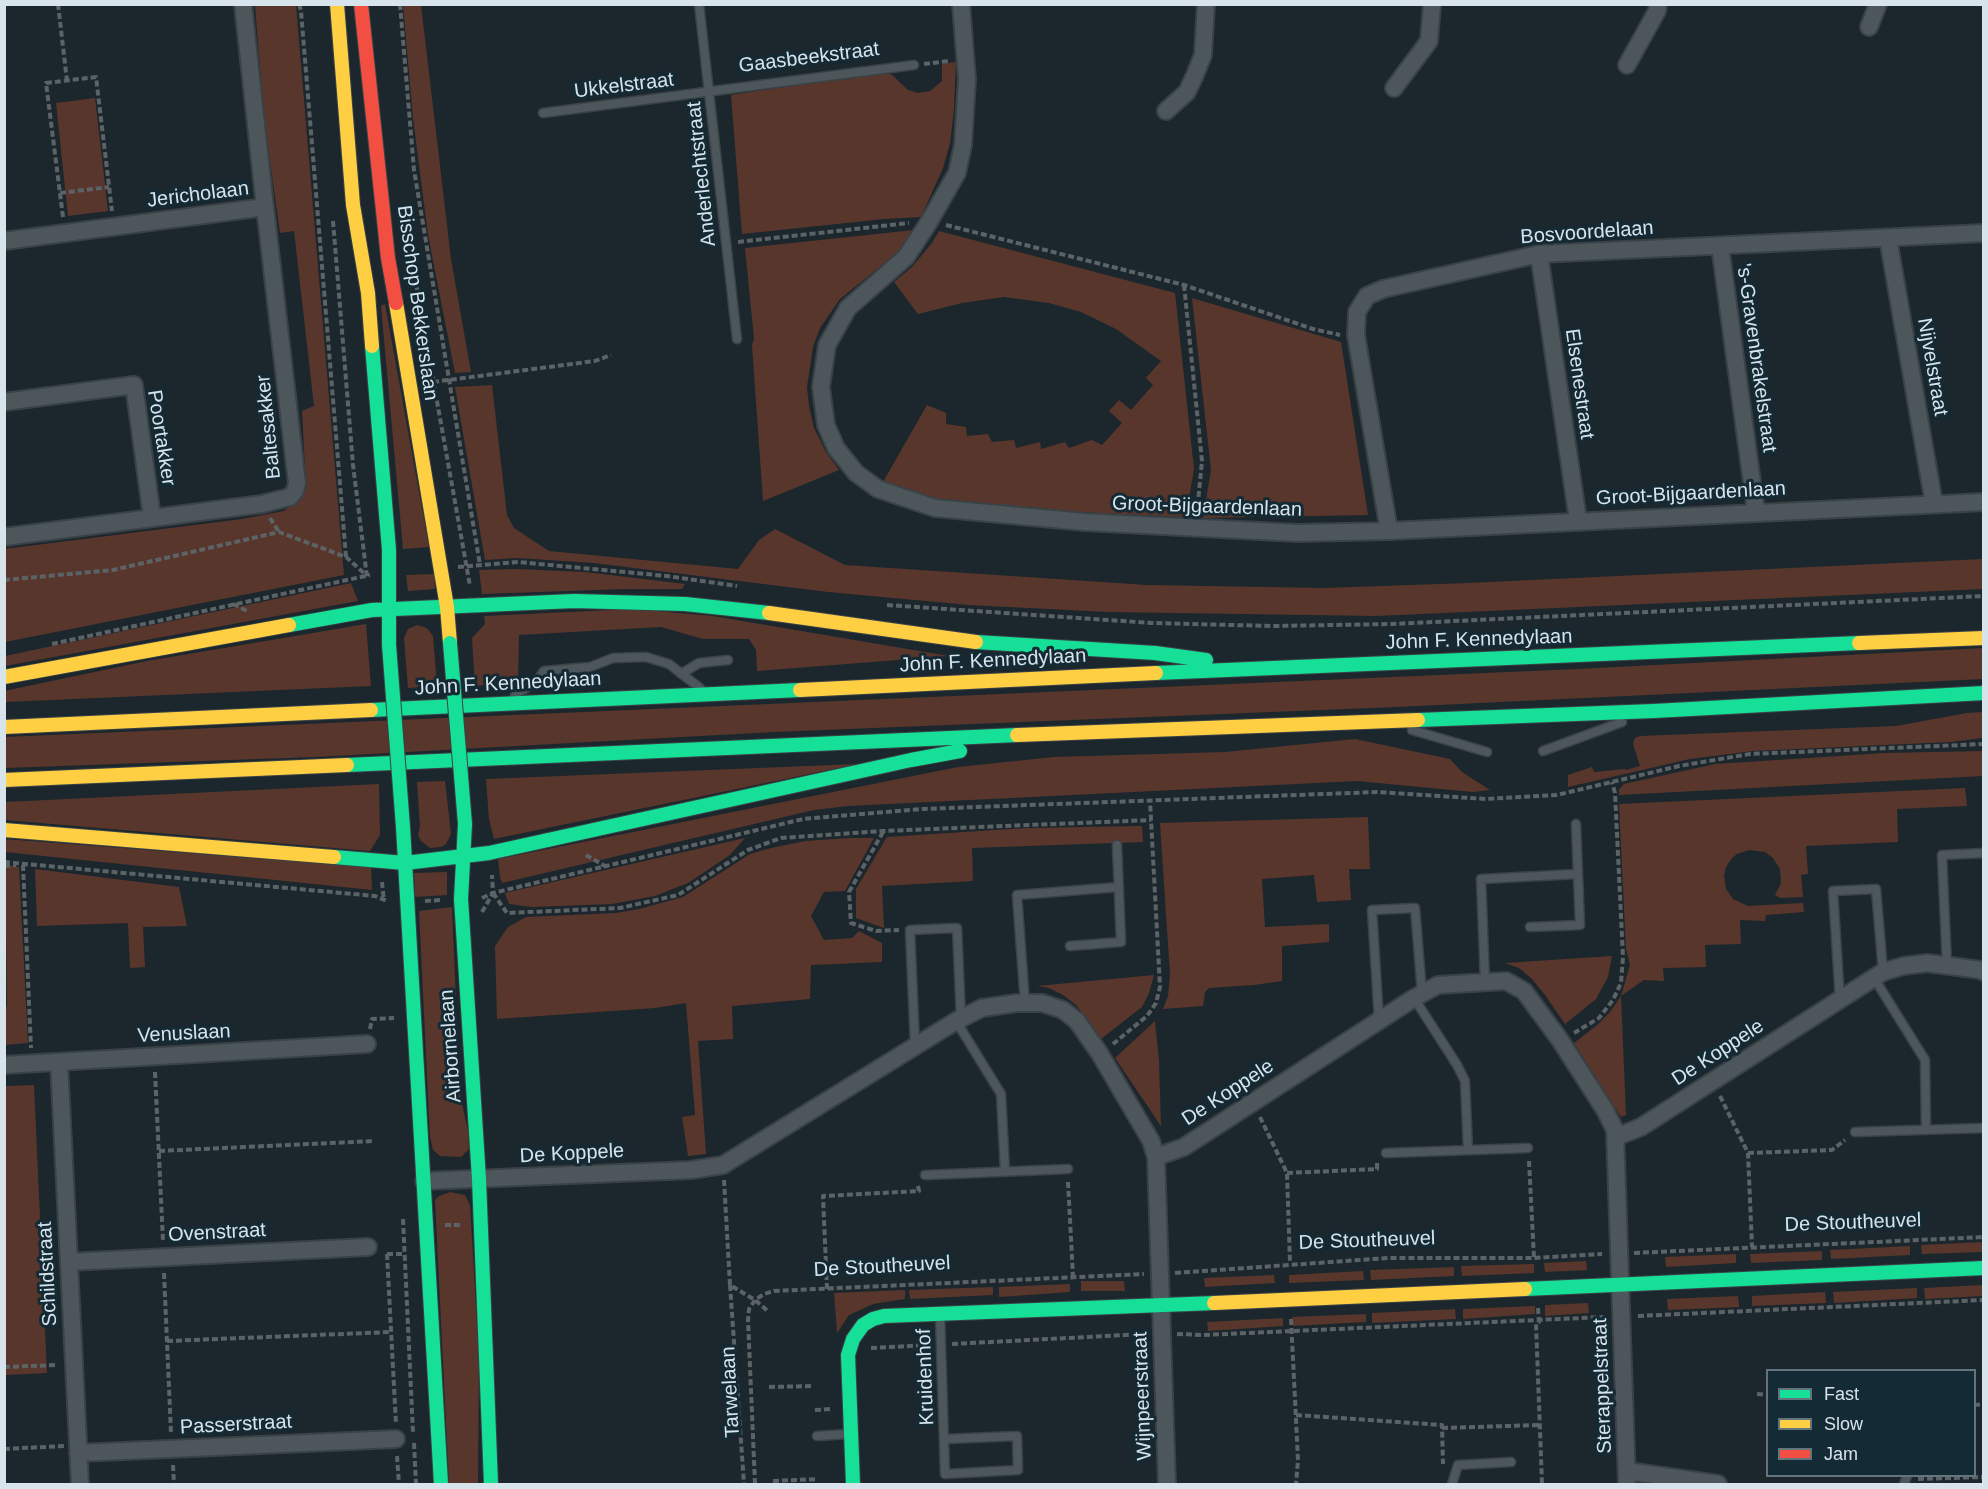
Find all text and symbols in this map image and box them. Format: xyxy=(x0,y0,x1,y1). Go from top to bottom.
street label: Gaasbeekstraat xyxy=(737,37,881,79)
street label: Ukkelstraat xyxy=(573,68,675,104)
street label: Anderlechtstraat xyxy=(682,100,722,248)
street label: Jericholaan xyxy=(146,177,250,213)
street label: Bisschop Bekkerslaan xyxy=(391,204,443,402)
street label: Bosvoordelaan xyxy=(1520,216,1654,250)
street label: 's-Gravenbrakelstraat xyxy=(1731,262,1781,454)
street label: Nijvelstraat xyxy=(1912,316,1952,418)
street label: Elsenestraat xyxy=(1559,327,1599,441)
street label: Baltesakker xyxy=(252,374,286,480)
street label: Poortakker xyxy=(142,388,180,488)
street label: Groot-Bijgaardenlaan xyxy=(1595,477,1787,511)
street label: Groot-Bijgaardenlaan xyxy=(1112,492,1302,522)
street label: John F. Kennedylaan xyxy=(1385,625,1573,655)
street label: John F. Kennedylaan xyxy=(899,644,1087,678)
street label: John F. Kennedylaan xyxy=(414,667,602,701)
street label: Airbornelaan xyxy=(435,989,467,1103)
street label: De Koppele xyxy=(1668,1014,1768,1092)
street label: Venuslaan xyxy=(137,1020,231,1048)
street label: De Koppele xyxy=(1178,1054,1278,1132)
street label: De Koppele xyxy=(519,1139,625,1169)
street label: De Stoutheuvel xyxy=(1784,1209,1922,1237)
street label: Ovenstraat xyxy=(168,1218,266,1248)
street label: Schildstraat xyxy=(33,1221,63,1327)
street label: De Stoutheuvel xyxy=(1298,1227,1436,1255)
street label: De Stoutheuvel xyxy=(813,1251,951,1283)
street label: Sterappelstraat xyxy=(1589,1318,1617,1454)
street label: Kruidenhof xyxy=(912,1328,940,1426)
street label: Wijnpeerstraat xyxy=(1129,1331,1157,1461)
street label: Tarwelaan xyxy=(717,1346,745,1438)
legend xyxy=(1766,1369,1976,1477)
text: Fast xyxy=(1824,1384,1859,1404)
street label: Passerstraat xyxy=(179,1410,293,1440)
text: Slow xyxy=(1824,1414,1863,1434)
text: Jam xyxy=(1824,1444,1858,1464)

